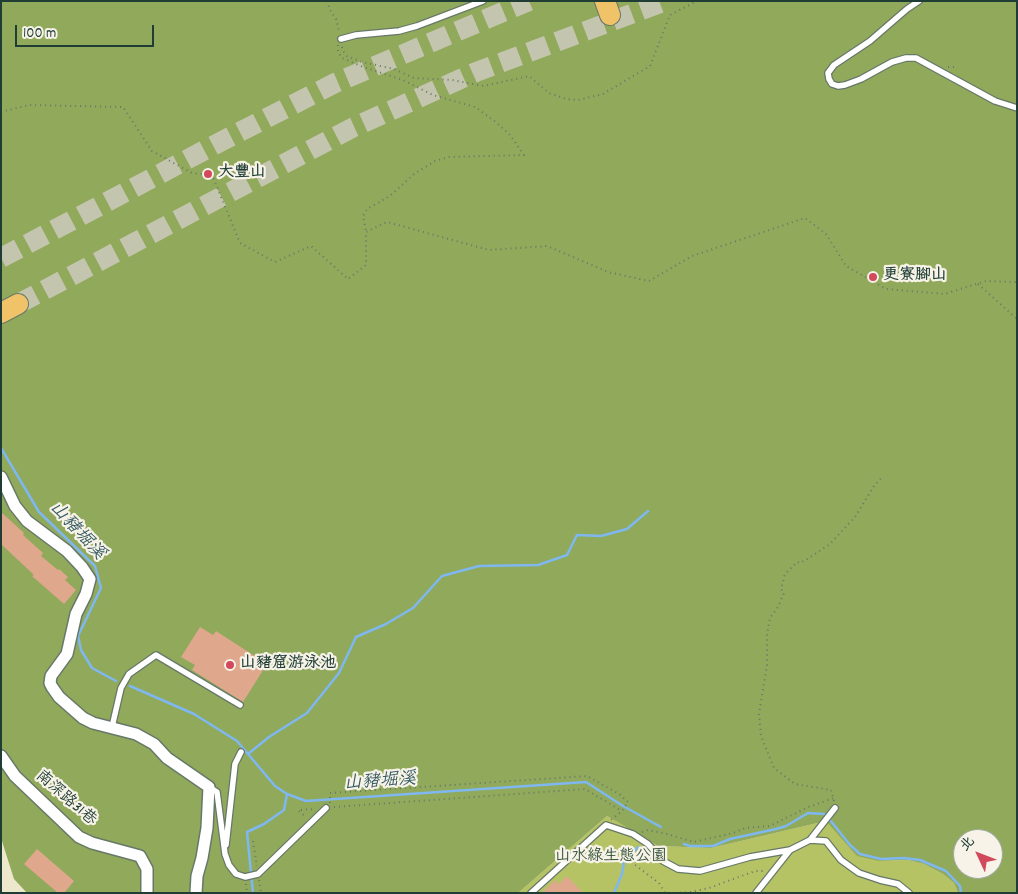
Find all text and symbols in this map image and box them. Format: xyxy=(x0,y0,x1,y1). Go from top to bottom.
scale bar xyxy=(18,15,156,47)
text: 100 m xyxy=(23,23,56,45)
place label: 大豐山 xyxy=(218,164,266,184)
marker: 大豐山 xyxy=(202,168,214,180)
place label: 更寮腳山 xyxy=(883,267,947,287)
marker: 更寮腳山 xyxy=(867,271,879,283)
water label: 山豬堀溪 xyxy=(44,498,108,566)
place label: 山豬窟游泳池 xyxy=(240,655,336,675)
marker: 山豬窟游泳池 xyxy=(224,659,236,671)
street label: 南深路31巷 xyxy=(31,767,99,831)
water label: 山豬堀溪 xyxy=(343,770,417,796)
north arrow xyxy=(953,829,1003,879)
text: 北 xyxy=(956,833,980,856)
park label: 山水綠生態公園 xyxy=(555,848,667,868)

